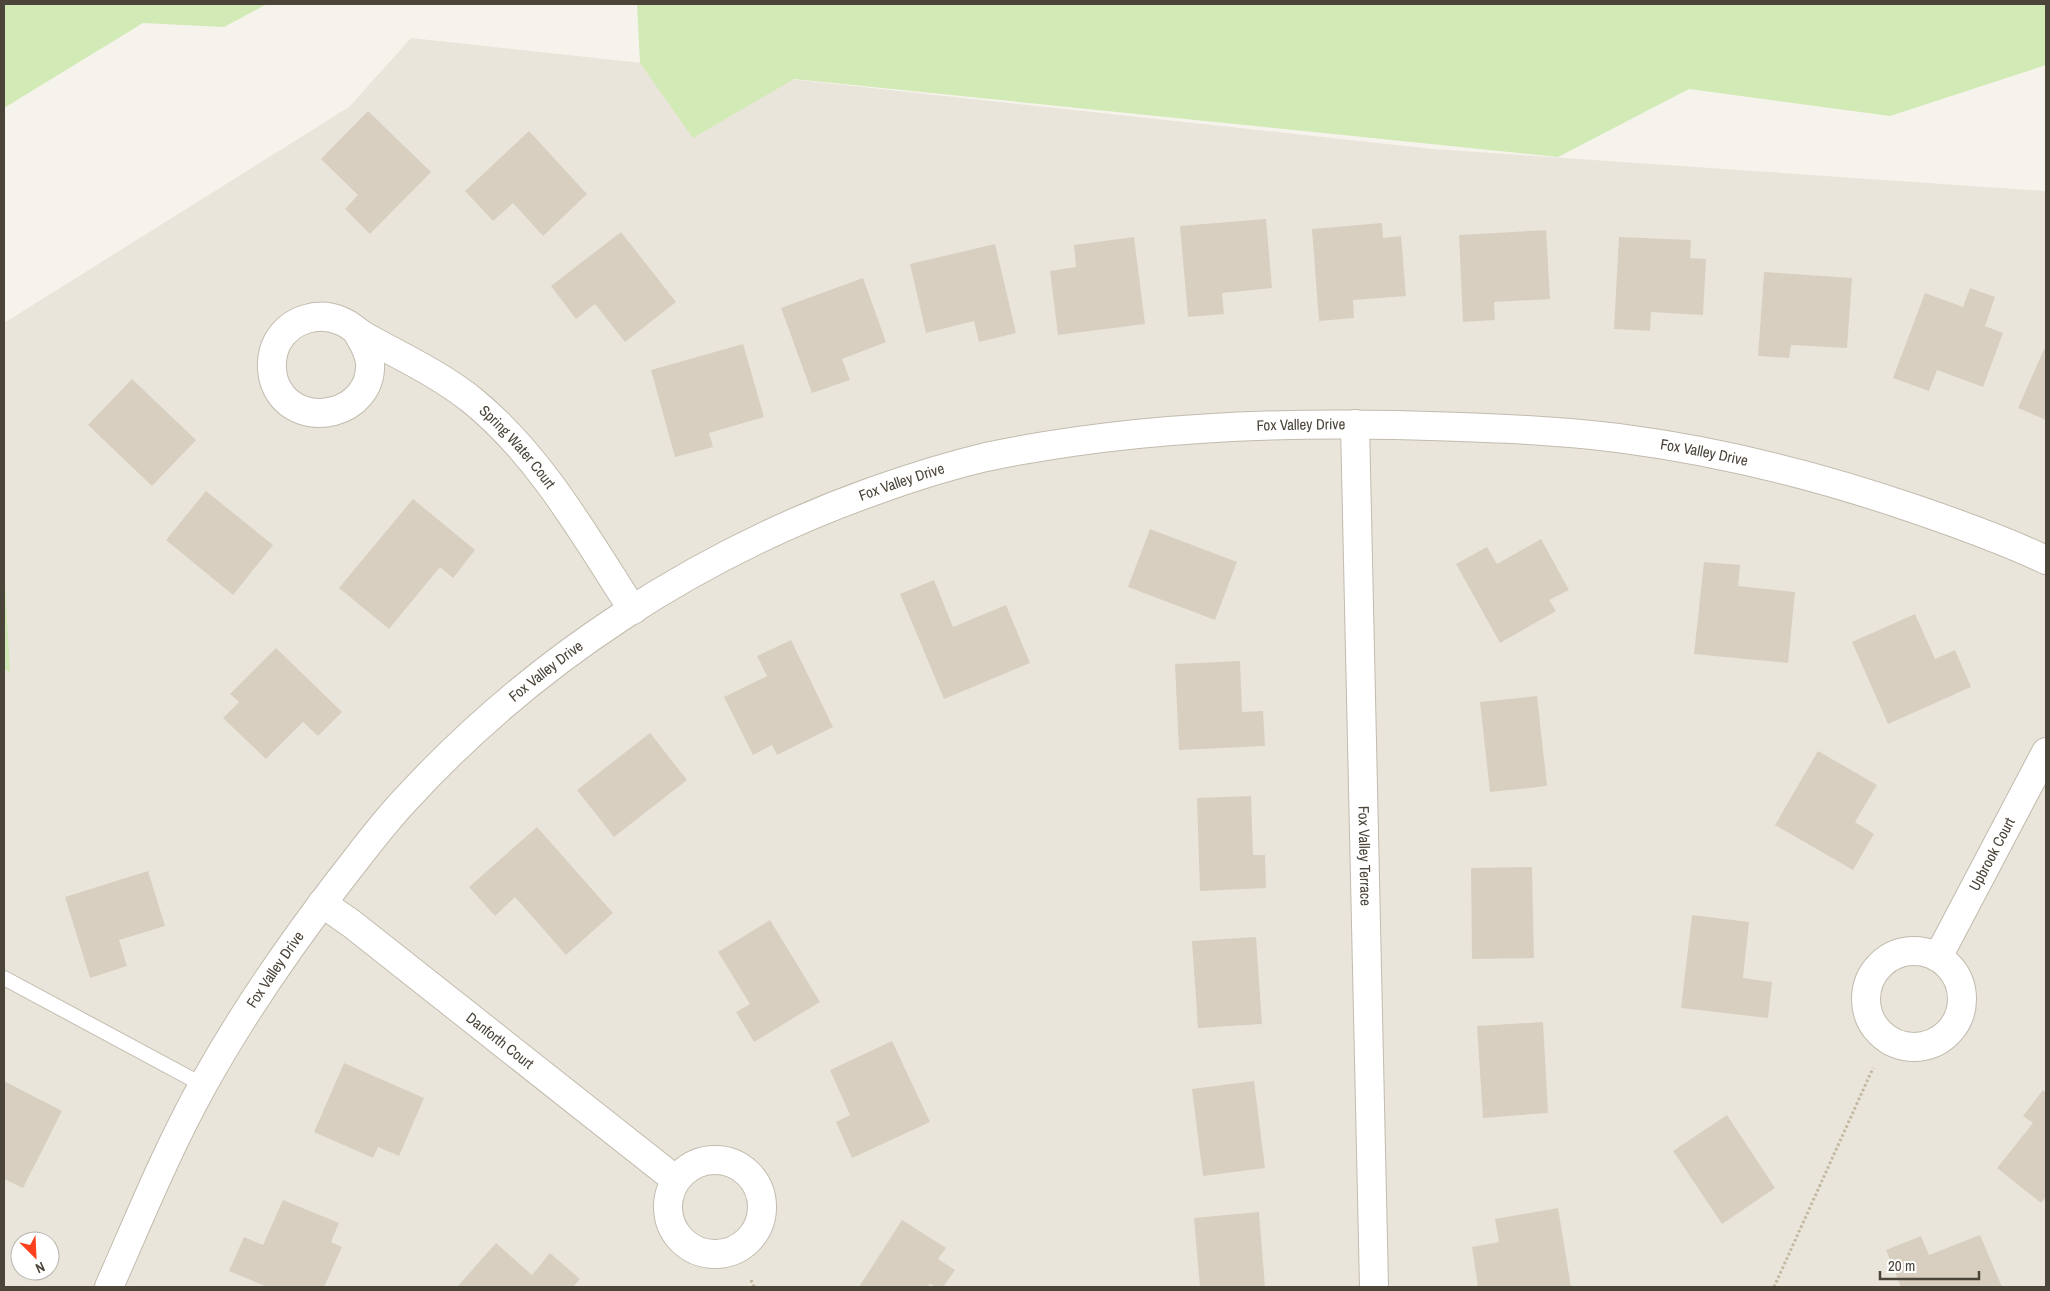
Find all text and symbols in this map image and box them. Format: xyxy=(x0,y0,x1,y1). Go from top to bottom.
street label: Spring Water Court xyxy=(475,400,561,493)
street label: Fox Valley Drive xyxy=(1256,413,1345,436)
street label: Fox Valley Drive xyxy=(1659,433,1750,471)
street label: Fox Valley Drive xyxy=(856,458,947,506)
street label: Fox Valley Drive xyxy=(504,635,587,706)
street label: Fox Valley Terrace xyxy=(1353,806,1377,906)
street label: Upbrook Court xyxy=(1964,813,2020,894)
street label: Fox Valley Drive xyxy=(241,927,309,1012)
street label: Danforth Court xyxy=(462,1007,539,1074)
north arrow xyxy=(10,1231,60,1281)
scale bar xyxy=(1880,1248,1979,1280)
text: 20 m xyxy=(1888,1255,1915,1276)
text: N xyxy=(33,1258,48,1278)

